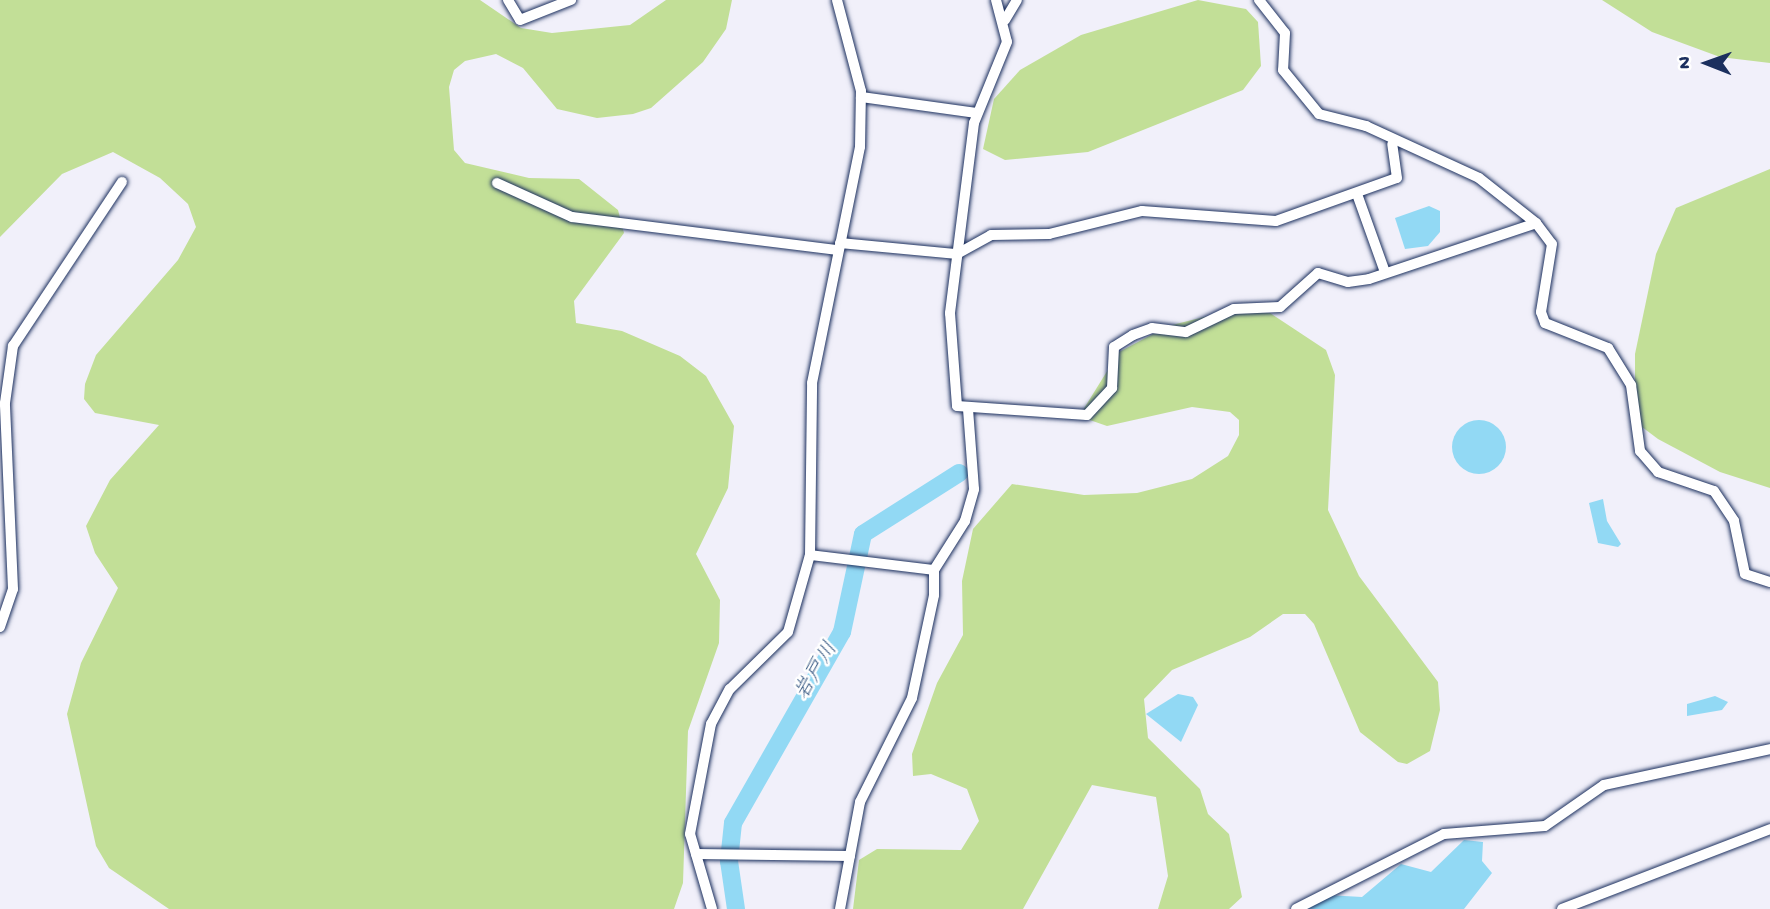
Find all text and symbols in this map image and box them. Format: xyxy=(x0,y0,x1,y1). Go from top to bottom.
north arrow xyxy=(1672,28,1742,98)
text: N xyxy=(1674,56,1697,69)
water label: 岩戸川 xyxy=(791,639,845,705)

